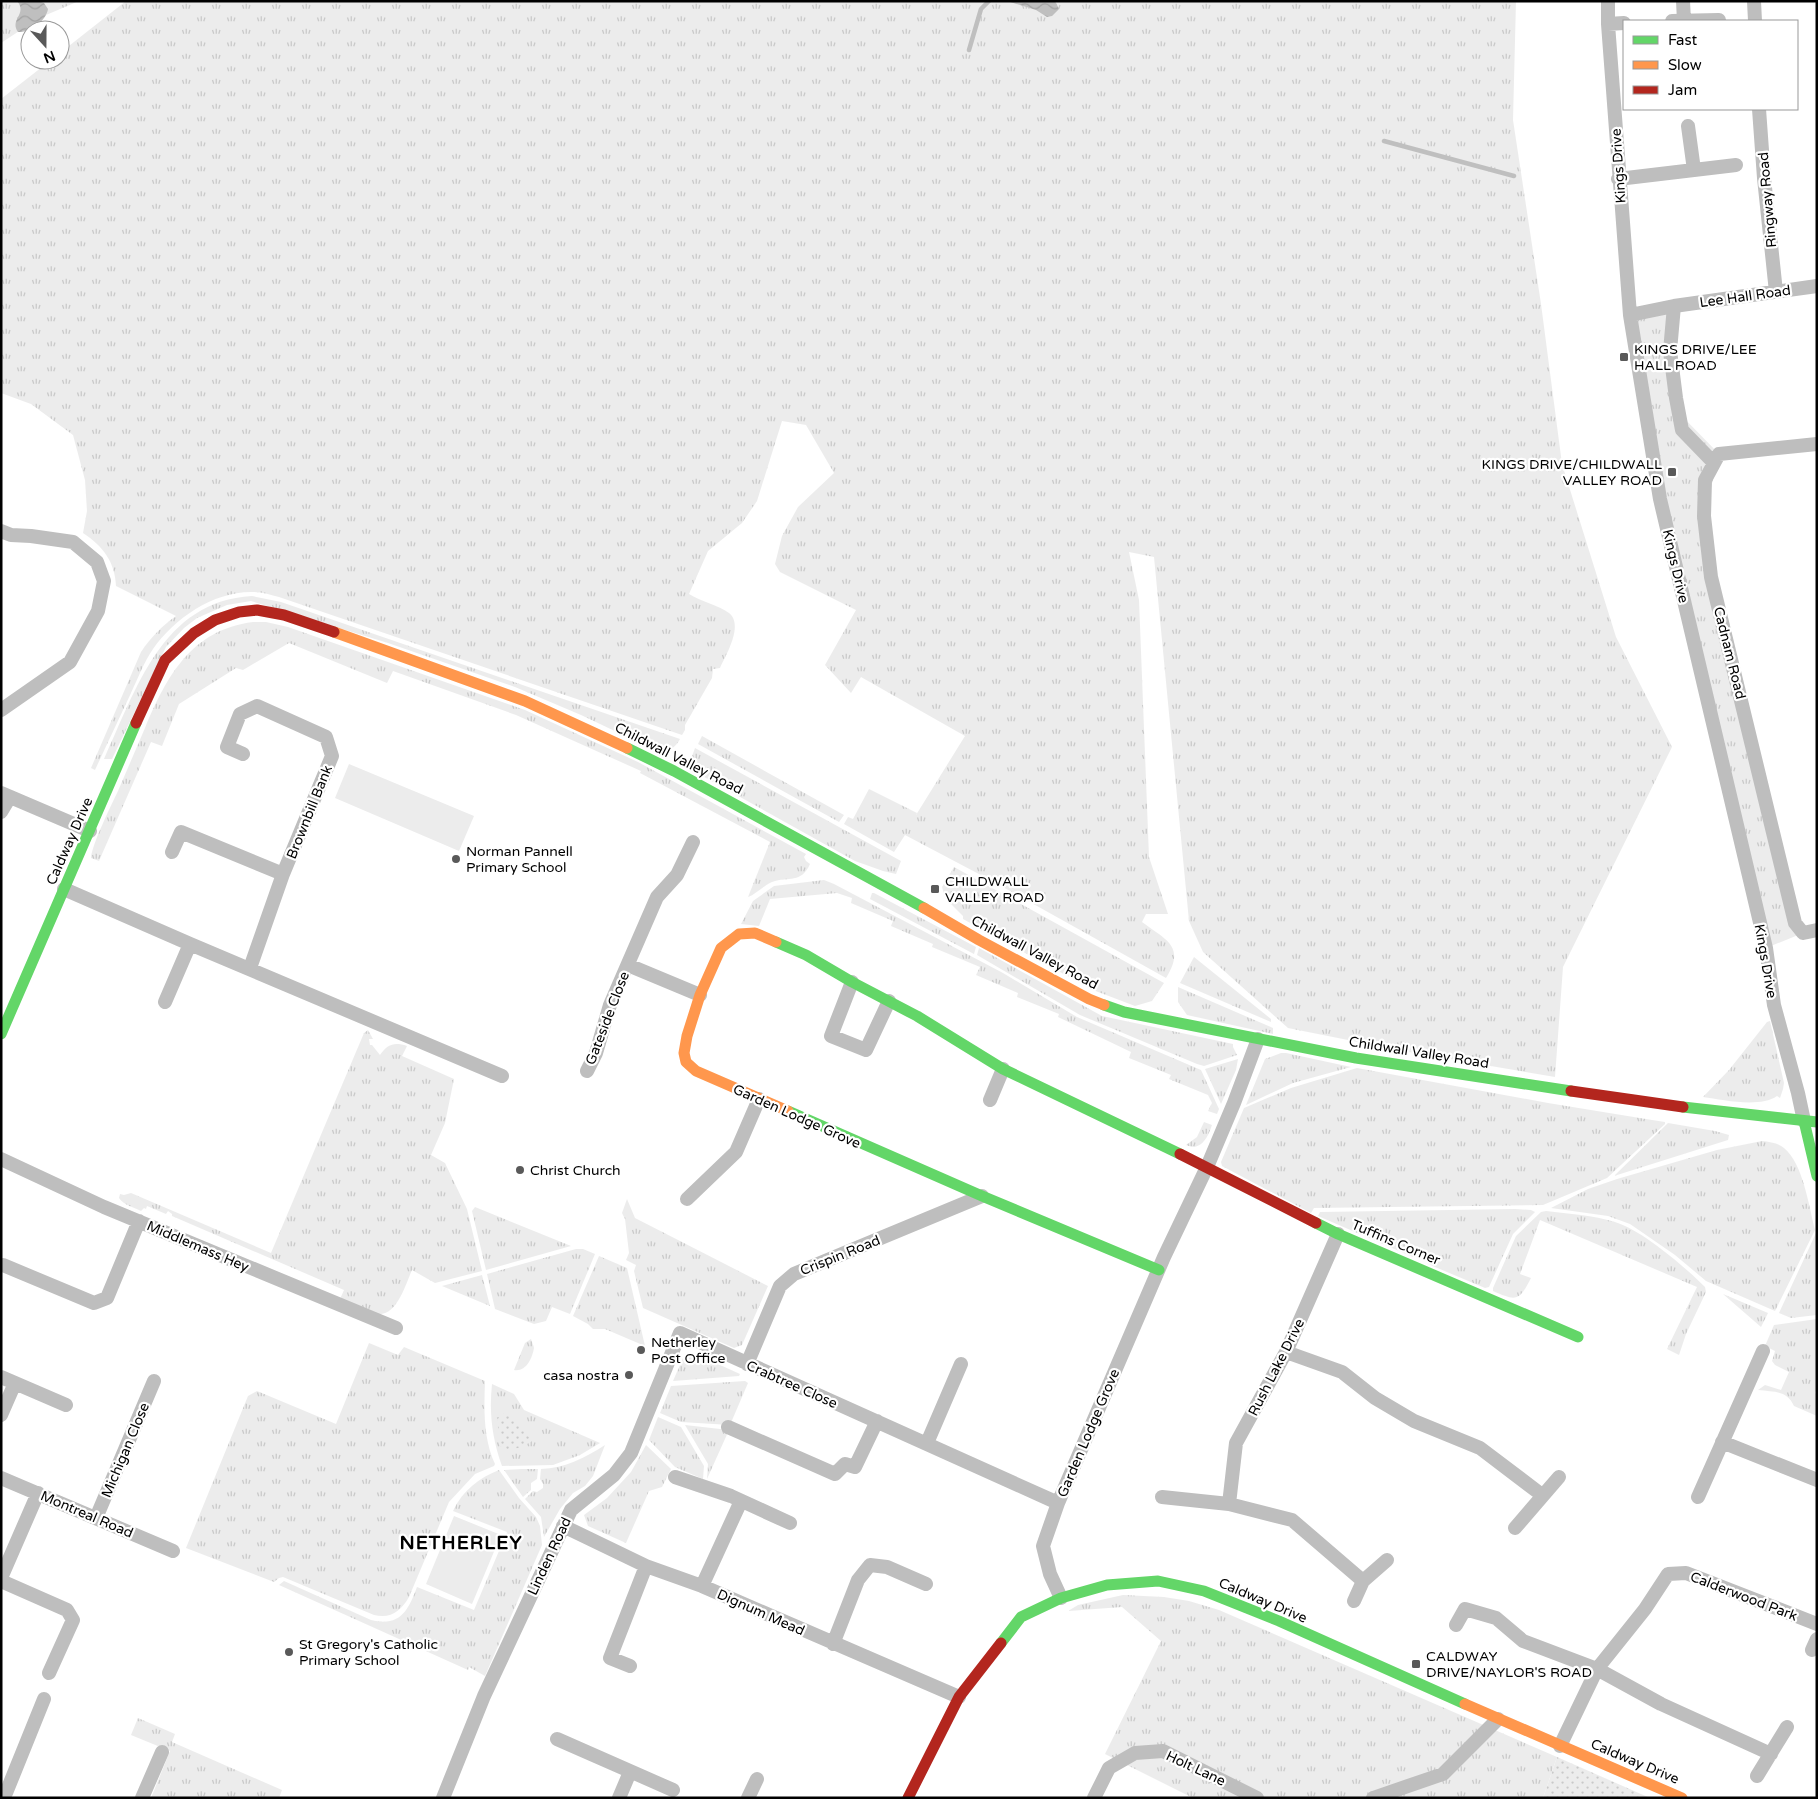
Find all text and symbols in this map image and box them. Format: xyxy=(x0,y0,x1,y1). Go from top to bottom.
north arrow xyxy=(20,20,70,70)
legend xyxy=(1623,20,1798,110)
text: Fast xyxy=(1668,31,1698,49)
text: N xyxy=(41,47,58,67)
text: Slow xyxy=(1668,56,1702,74)
text: Jam xyxy=(1668,81,1697,99)
street label: Kings Drive xyxy=(1607,128,1630,204)
street label: Ringway Road xyxy=(1755,151,1780,248)
street label: Lee Hall Road xyxy=(1698,282,1792,311)
place label: KINGS DRIVE/LEE HALL ROAD xyxy=(1634,341,1757,374)
marker: KINGS DRIVE/LEE HALL ROAD xyxy=(1618,351,1630,363)
place label: KINGS DRIVE/CHILDWALL VALLEY ROAD xyxy=(1482,456,1662,489)
marker: KINGS DRIVE/CHILDWALL VALLEY ROAD xyxy=(1666,466,1678,478)
street label: Kings Drive xyxy=(1659,528,1692,605)
street label: Cadnam Road xyxy=(1710,605,1749,701)
street label: Childwall Valley Road xyxy=(612,719,746,798)
street label: Brownbill Bank xyxy=(283,763,336,861)
street label: Caldway Drive xyxy=(43,795,96,888)
place label: Norman Pannell Primary School xyxy=(466,843,573,876)
marker: Norman Pannell Primary School xyxy=(450,853,462,865)
place label: CHILDWALL VALLEY ROAD xyxy=(945,873,1044,906)
marker: CHILDWALL VALLEY ROAD xyxy=(929,883,941,895)
street label: Childwall Valley Road xyxy=(968,912,1101,993)
street label: Kings Drive xyxy=(1751,923,1780,1000)
street label: Gateside Close xyxy=(582,969,633,1067)
street label: Childwall Valley Road xyxy=(1348,1033,1490,1072)
street label: Garden Lodge Grove xyxy=(730,1081,863,1152)
place label: Christ Church xyxy=(530,1162,621,1179)
marker: Christ Church xyxy=(514,1164,526,1176)
street label: Tuffins Corner xyxy=(1349,1216,1443,1269)
street label: Middlemass Hey xyxy=(144,1217,252,1276)
street label: Crispin Road xyxy=(798,1232,883,1279)
street label: Rush Lake Drive xyxy=(1245,1316,1308,1419)
place label: Netherley Post Office xyxy=(651,1334,726,1367)
marker: Netherley Post Office xyxy=(635,1344,647,1356)
street label: Crabtree Close xyxy=(744,1357,840,1412)
street label: Garden Lodge Grove xyxy=(1054,1366,1123,1500)
place label: casa nostra xyxy=(543,1367,619,1384)
marker: casa nostra xyxy=(623,1369,635,1381)
street label: Michigan Close xyxy=(98,1400,153,1500)
street label: Montreal Road xyxy=(38,1487,136,1542)
street label: Linden Road xyxy=(524,1514,575,1598)
district label: NETHERLEY xyxy=(399,1532,523,1554)
street label: Calderwood Park xyxy=(1688,1568,1800,1625)
street label: Caldway Drive xyxy=(1216,1574,1310,1627)
street label: Dignum Mead xyxy=(714,1586,807,1639)
place label: St Gregory's Catholic Primary School xyxy=(299,1636,438,1669)
marker: St Gregory's Catholic Primary School xyxy=(283,1646,295,1658)
place label: CALDWAY DRIVE/NAYLOR'S ROAD xyxy=(1426,1648,1592,1681)
marker: CALDWAY DRIVE/NAYLOR'S ROAD xyxy=(1410,1658,1422,1670)
street label: Caldway Drive xyxy=(1588,1735,1682,1788)
street label: Holt Lane xyxy=(1163,1747,1228,1790)

